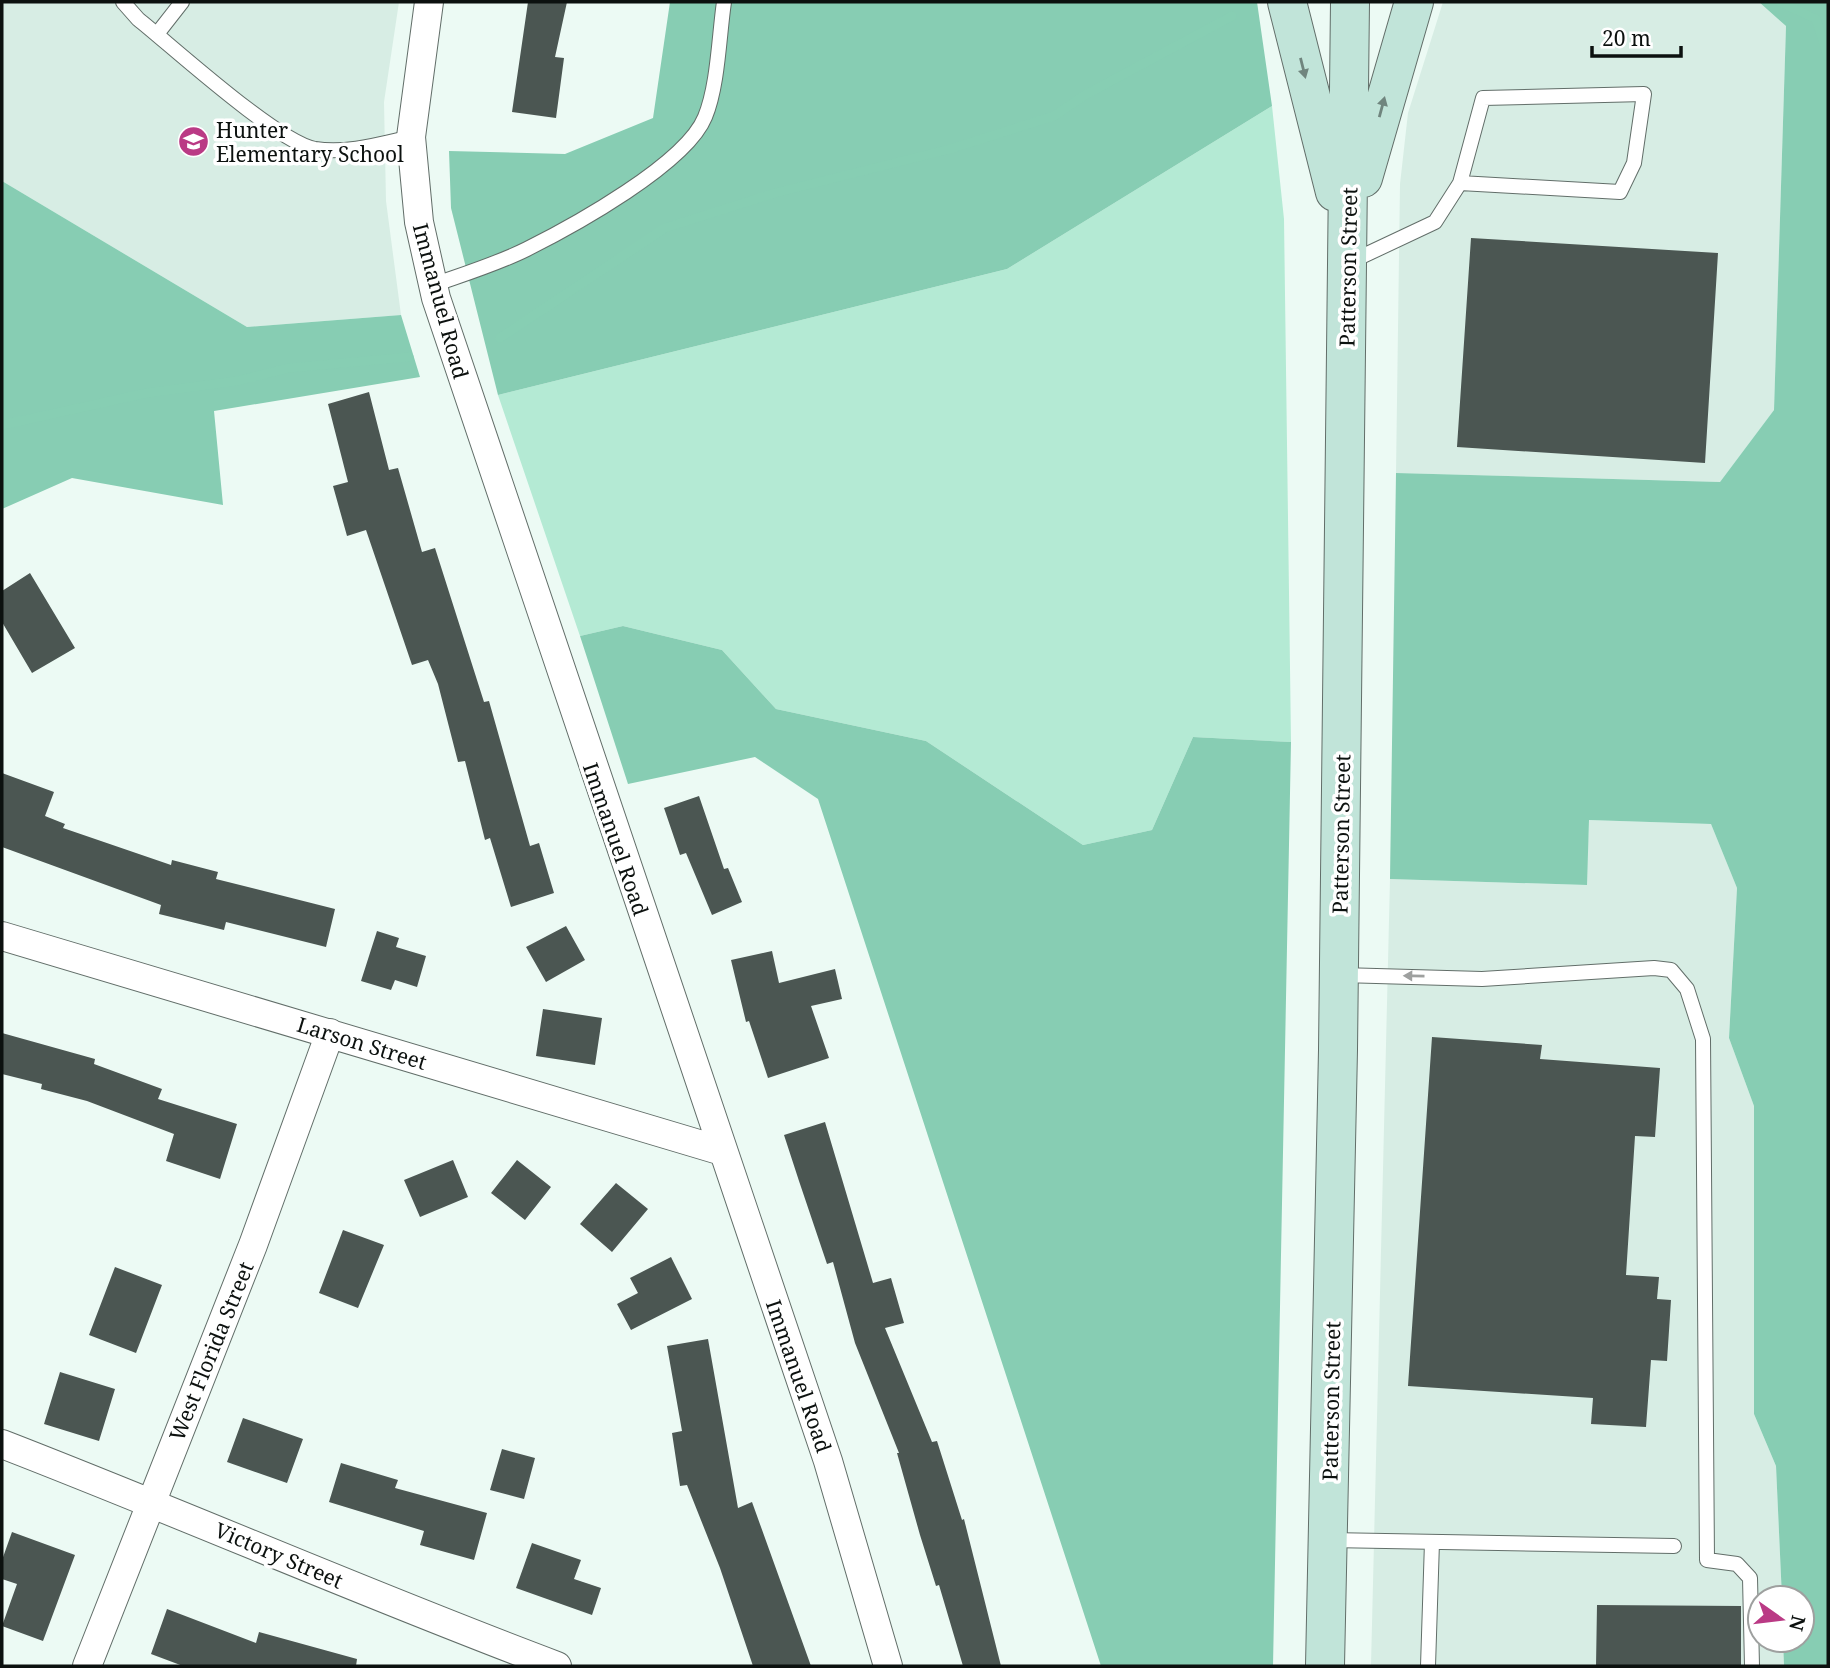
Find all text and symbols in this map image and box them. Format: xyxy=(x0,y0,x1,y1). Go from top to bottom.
scale bar xyxy=(1592,14,1681,58)
text: 20 m xyxy=(1602,24,1651,52)
one-way arrow xyxy=(1298,57,1309,79)
one-way arrow xyxy=(1377,96,1388,118)
place label: Hunter Elementary School xyxy=(216,116,404,168)
school or university icon: Hunter Elementary School xyxy=(176,125,210,159)
street label: Patterson Street xyxy=(1333,187,1363,347)
street label: Immanuel Road xyxy=(407,220,475,382)
street label: Patterson Street xyxy=(1326,754,1356,914)
street label: Immanuel Road xyxy=(577,759,655,919)
one-way arrow xyxy=(1403,971,1425,982)
street label: Larson Street xyxy=(294,1010,430,1076)
street label: West Florida Street xyxy=(162,1257,260,1445)
street label: Immanuel Road xyxy=(760,1296,838,1456)
street label: Patterson Street xyxy=(1316,1321,1346,1481)
street label: Victory Street xyxy=(211,1515,347,1595)
north arrow xyxy=(1746,1584,1816,1654)
text: N xyxy=(1783,1613,1812,1634)

